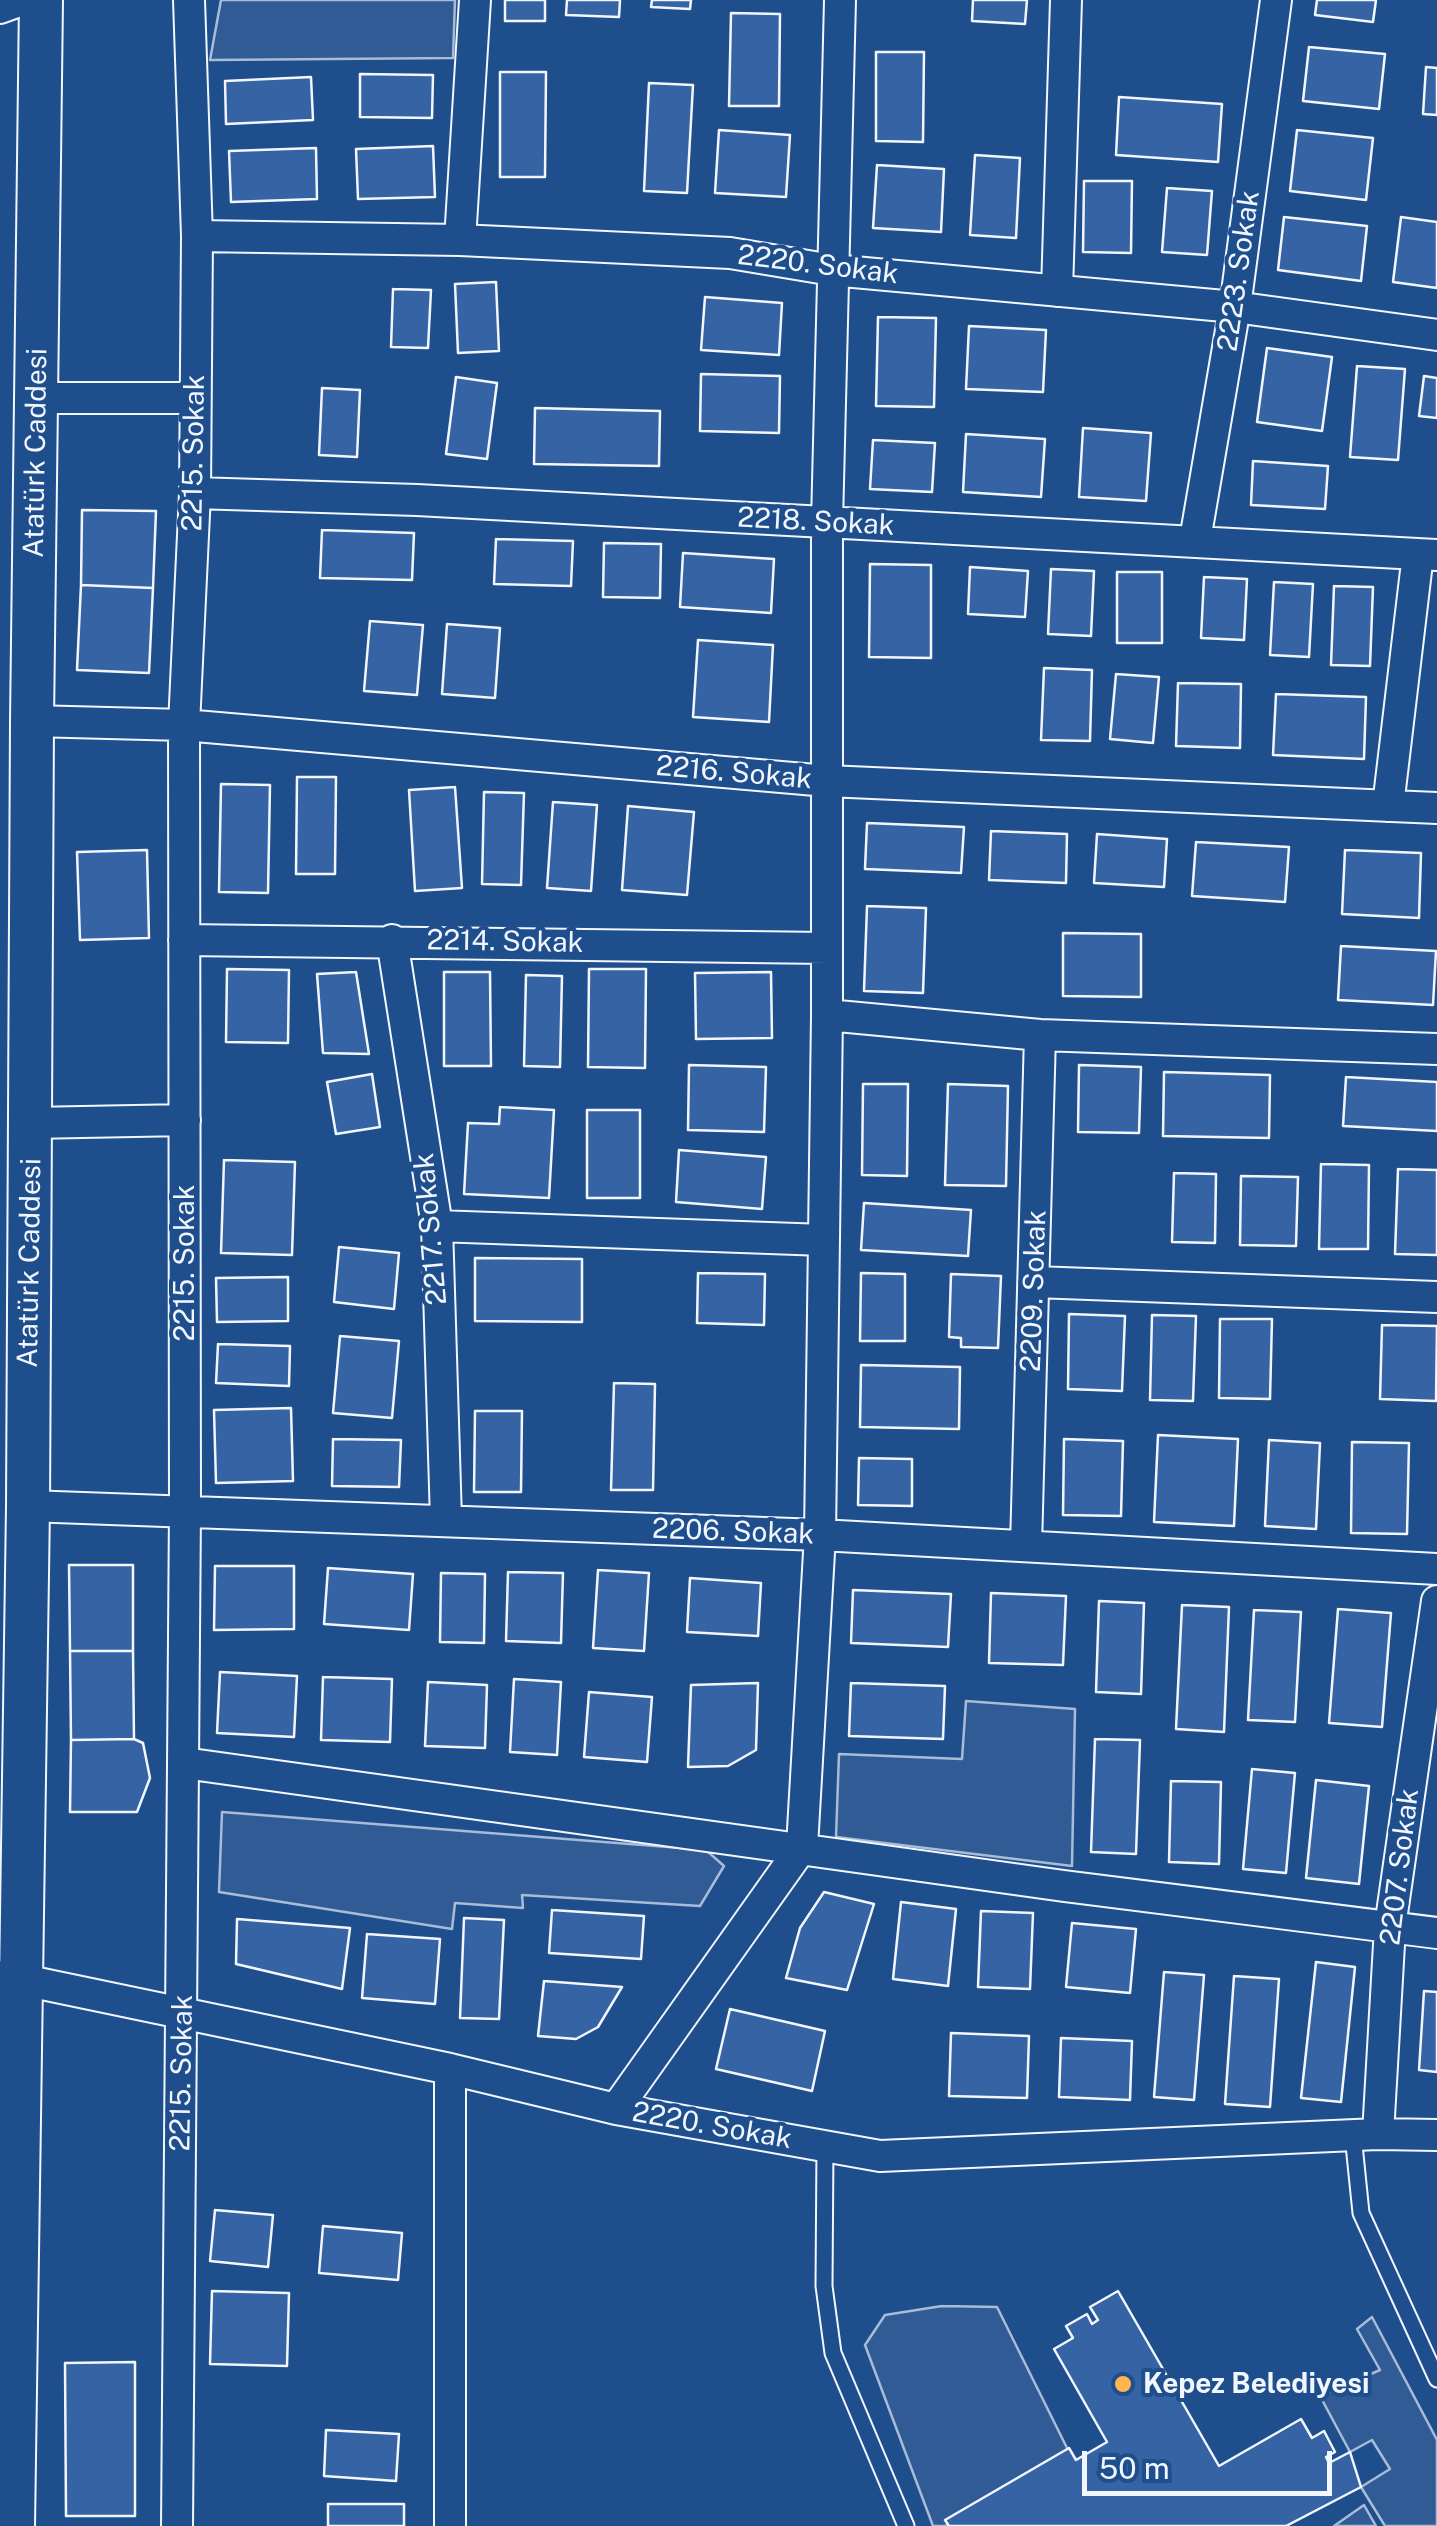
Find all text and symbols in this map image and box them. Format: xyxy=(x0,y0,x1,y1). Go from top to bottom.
street label: 2223. Sokak xyxy=(1211,188,1267,354)
street label: 2220. Sokak xyxy=(736,238,900,292)
street label: Atatürk Caddesi xyxy=(17,348,55,558)
street label: 2215. Sokak xyxy=(176,374,212,532)
street label: 2218. Sokak xyxy=(737,501,895,543)
street label: 2216. Sokak xyxy=(655,749,813,797)
street label: 2214. Sokak xyxy=(426,924,584,960)
street label: 2217. Sokak xyxy=(408,1152,454,1306)
street label: Atatürk Caddesi xyxy=(11,1158,49,1368)
street label: 2215. Sokak xyxy=(168,1185,202,1341)
street label: 2209. Sokak xyxy=(1014,1209,1054,1373)
street label: 2206. Sokak xyxy=(651,1512,815,1552)
street label: 2207. Sokak xyxy=(1374,1787,1426,1947)
street label: 2215. Sokak xyxy=(164,1994,200,2152)
street label: 2220. Sokak xyxy=(630,2095,794,2157)
place label: Kepez Belediyesi xyxy=(1143,2367,1370,2401)
marker: Kepez Belediyesi xyxy=(1112,2373,1134,2395)
scale bar xyxy=(1087,2431,1337,2493)
text: 50 m xyxy=(1099,2450,1170,2486)

